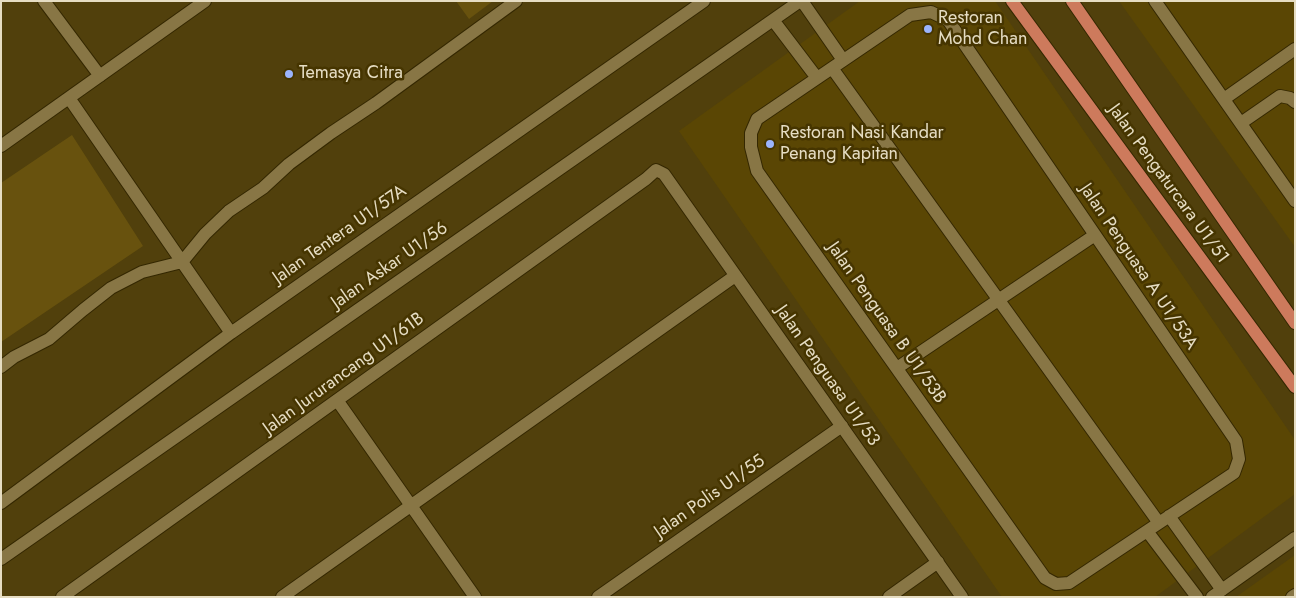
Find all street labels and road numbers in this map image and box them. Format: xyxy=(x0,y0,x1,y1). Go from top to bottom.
street label: Jalan Pengaturcara U1/51 xyxy=(1103,100,1233,268)
street label: Jalan Penguasa A U1/53A xyxy=(1074,180,1202,354)
street label: Jalan Tentera U1/57A xyxy=(269,181,411,289)
street label: Jalan Askar U1/56 xyxy=(328,218,452,314)
street label: Jalan Penguasa B U1/53B xyxy=(822,238,950,408)
street label: Jalan Penguasa U1/53 xyxy=(770,301,884,451)
street label: Jalan Jururancang U1/61B xyxy=(259,308,429,440)
street label: Jalan Polis U1/55 xyxy=(650,451,770,543)

